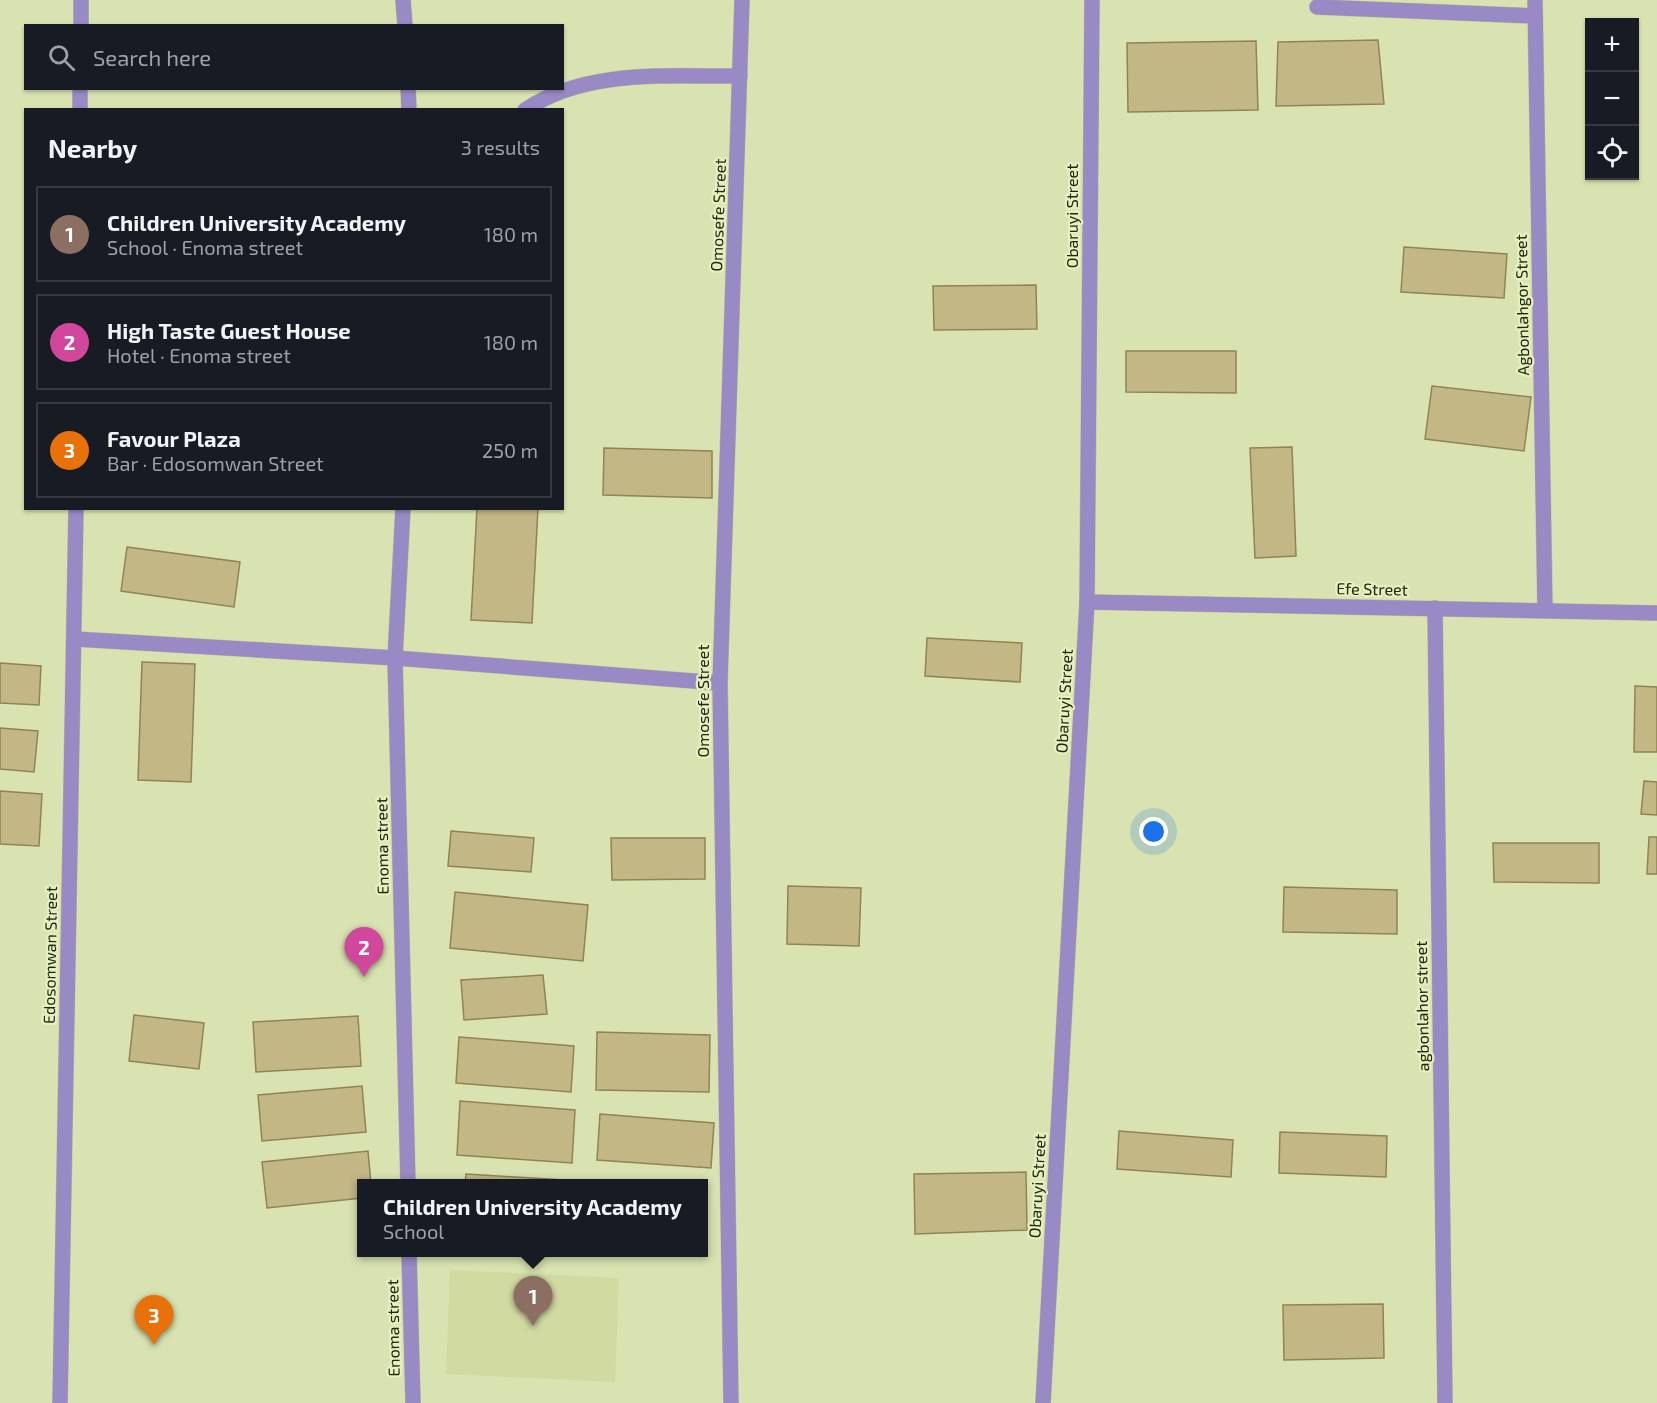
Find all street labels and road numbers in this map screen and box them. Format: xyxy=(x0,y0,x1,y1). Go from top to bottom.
street label: Omosefe Street xyxy=(706,158,729,272)
street label: Obaruyi Street xyxy=(1062,164,1081,268)
street label: Agbonlahgor Street xyxy=(1511,234,1532,376)
street label: Efe Street xyxy=(1336,578,1408,599)
street label: Omosefe Street xyxy=(693,644,712,758)
street label: Obaruyi Street xyxy=(1051,648,1076,754)
street label: Enoma street xyxy=(371,797,392,895)
street label: Edosomwan Street xyxy=(39,886,60,1024)
street label: agbonlahor street xyxy=(1411,941,1432,1071)
street label: Obaruyi Street xyxy=(1024,1133,1049,1239)
street label: Enoma street xyxy=(382,1279,403,1377)

